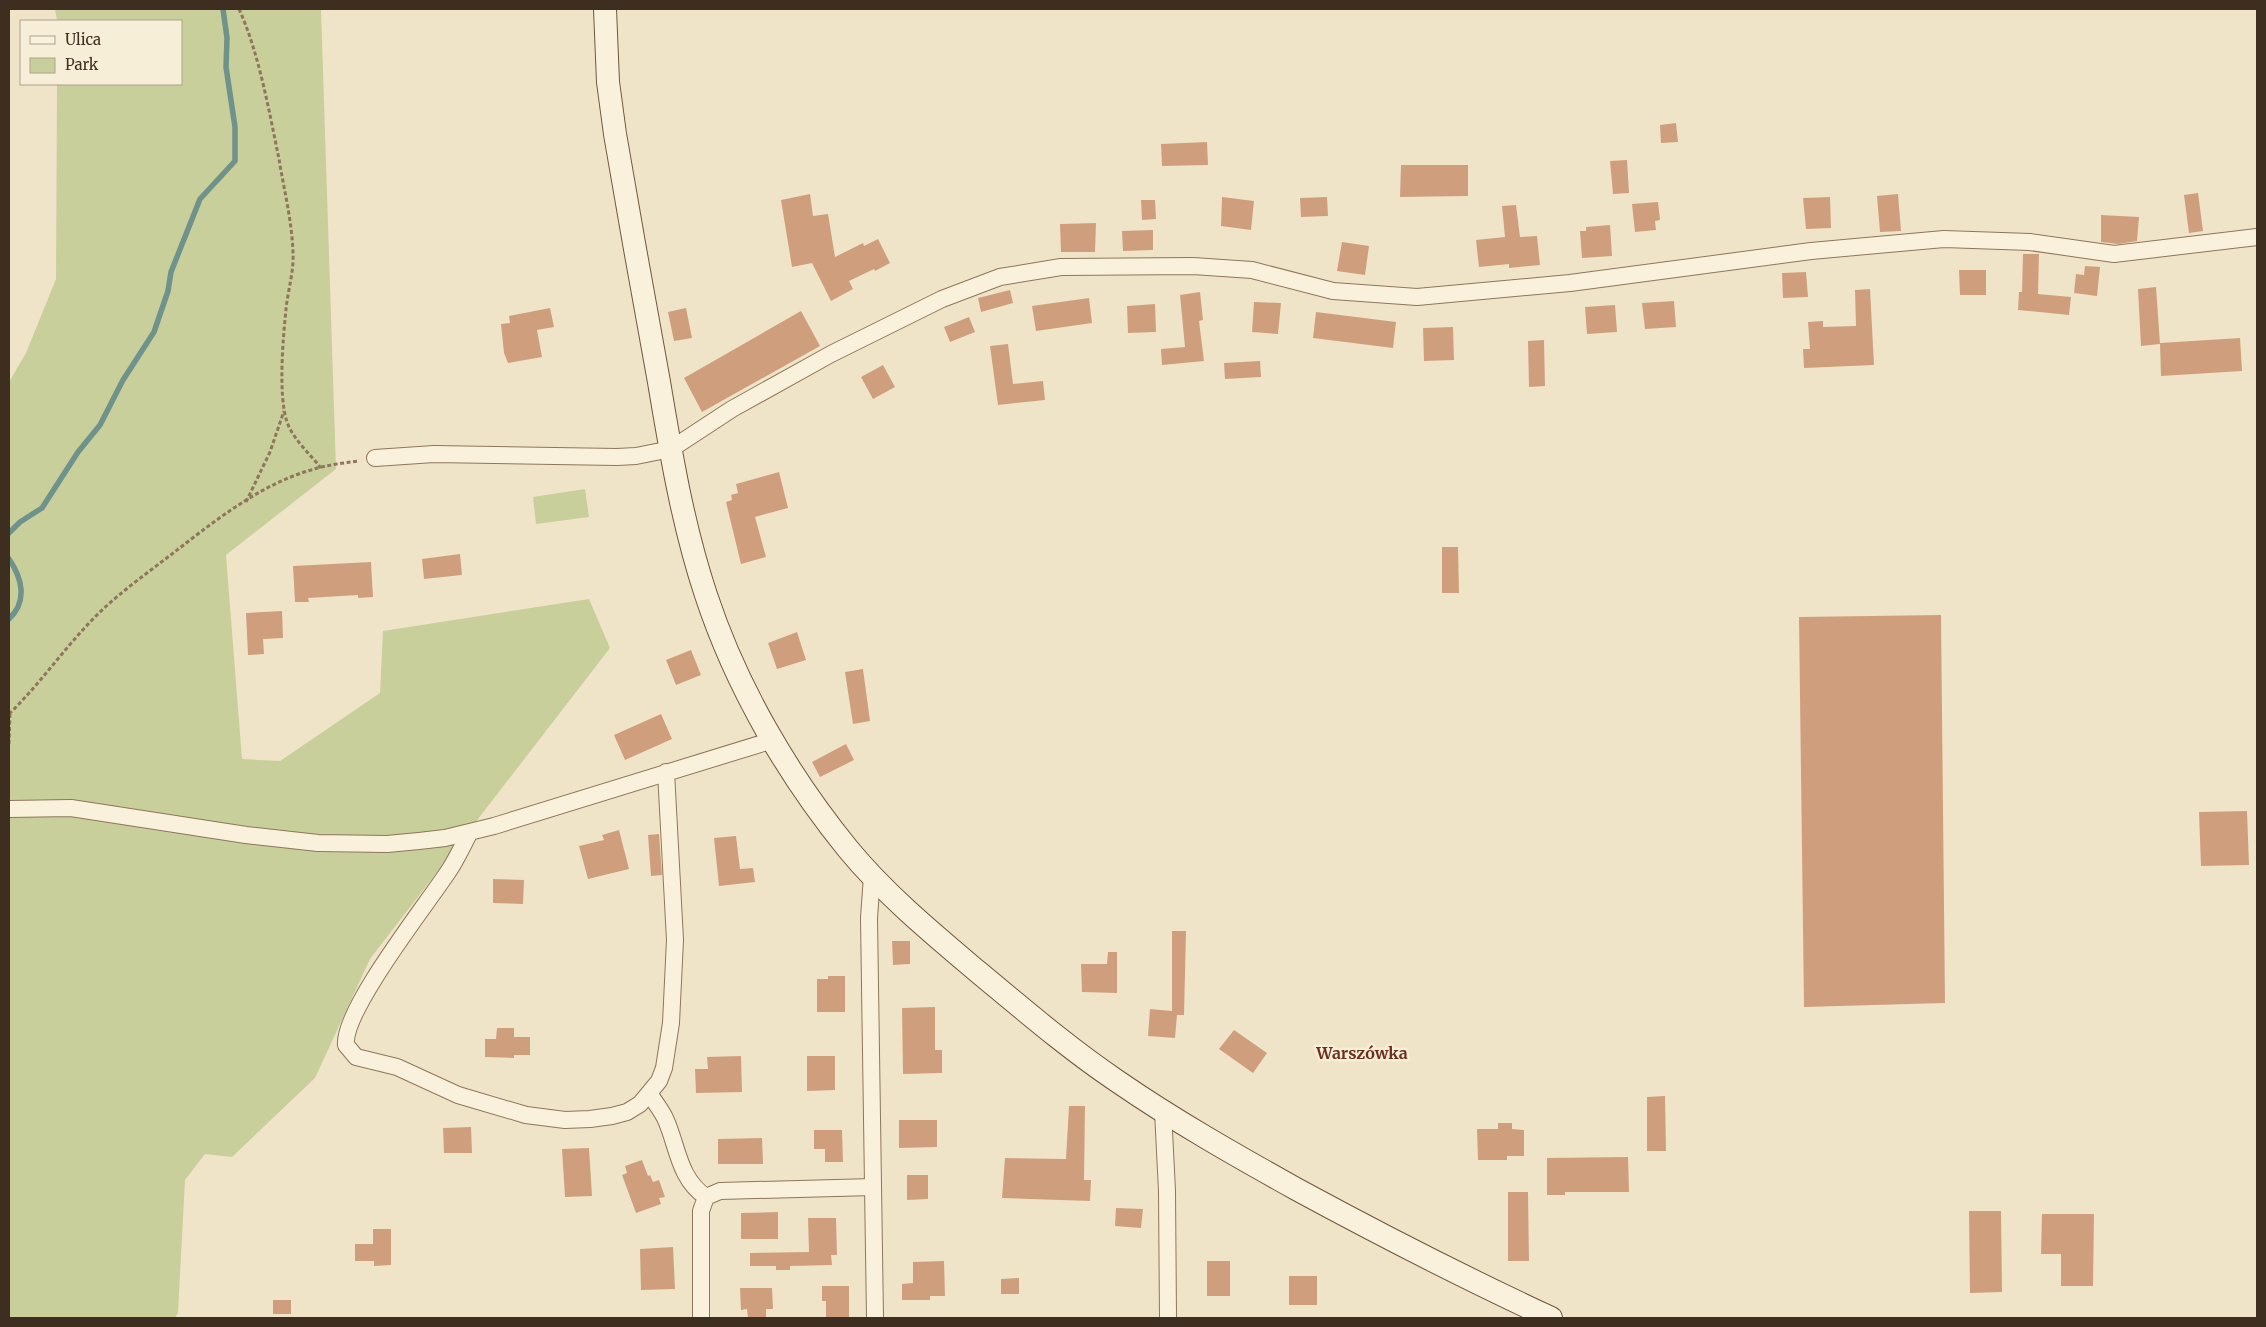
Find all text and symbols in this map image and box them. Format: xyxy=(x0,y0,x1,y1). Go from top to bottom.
legend xyxy=(20,20,182,85)
text: Ulica xyxy=(65,30,101,49)
text: Park xyxy=(65,55,99,74)
district label: Warszówka xyxy=(1315,1043,1408,1063)

